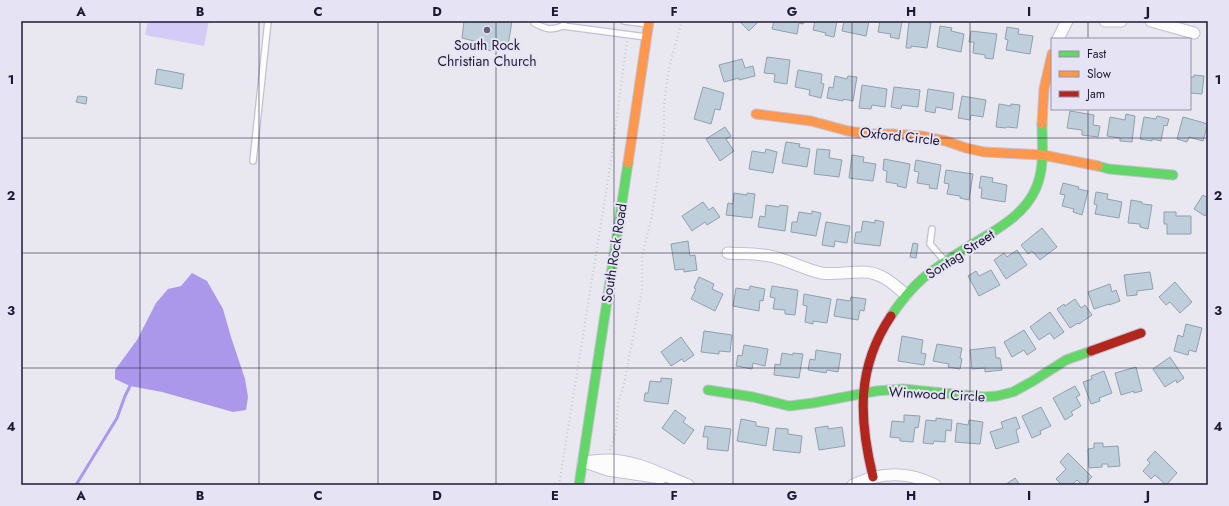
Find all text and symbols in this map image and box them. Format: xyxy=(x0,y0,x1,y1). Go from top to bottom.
text: A xyxy=(75,2,86,21)
text: B xyxy=(196,2,205,21)
text: C xyxy=(313,2,323,21)
text: D xyxy=(432,2,442,21)
text: E xyxy=(551,2,559,21)
text: F xyxy=(670,2,678,21)
text: G xyxy=(787,2,798,21)
text: H xyxy=(906,2,916,21)
text: I xyxy=(1027,2,1031,21)
text: J xyxy=(1143,2,1150,21)
marker: South Rock Christian Church xyxy=(482,25,492,35)
place label: South Rock Christian Church xyxy=(437,35,537,71)
legend xyxy=(1051,38,1191,110)
text: Fast xyxy=(1087,45,1106,63)
text: Slow xyxy=(1087,65,1112,83)
text: 1 xyxy=(8,70,14,89)
text: 1 xyxy=(1215,70,1221,89)
text: Jam xyxy=(1085,85,1105,103)
street label: Oxford Circle xyxy=(859,122,941,150)
text: 2 xyxy=(7,186,15,205)
text: 2 xyxy=(1214,186,1222,205)
street label: South Rock Road xyxy=(596,202,632,304)
street label: Sontag Street xyxy=(922,224,999,284)
text: 3 xyxy=(7,301,15,320)
text: 3 xyxy=(1214,301,1222,320)
street label: Winwood Circle xyxy=(888,381,986,407)
text: 4 xyxy=(6,417,16,436)
text: 4 xyxy=(1213,417,1223,436)
text: A xyxy=(75,486,86,505)
text: B xyxy=(196,486,205,505)
text: C xyxy=(313,486,323,505)
text: D xyxy=(432,486,442,505)
text: E xyxy=(551,486,559,505)
text: F xyxy=(670,486,678,505)
text: G xyxy=(787,486,798,505)
text: H xyxy=(906,486,916,505)
text: I xyxy=(1027,486,1031,505)
text: J xyxy=(1143,486,1150,505)

